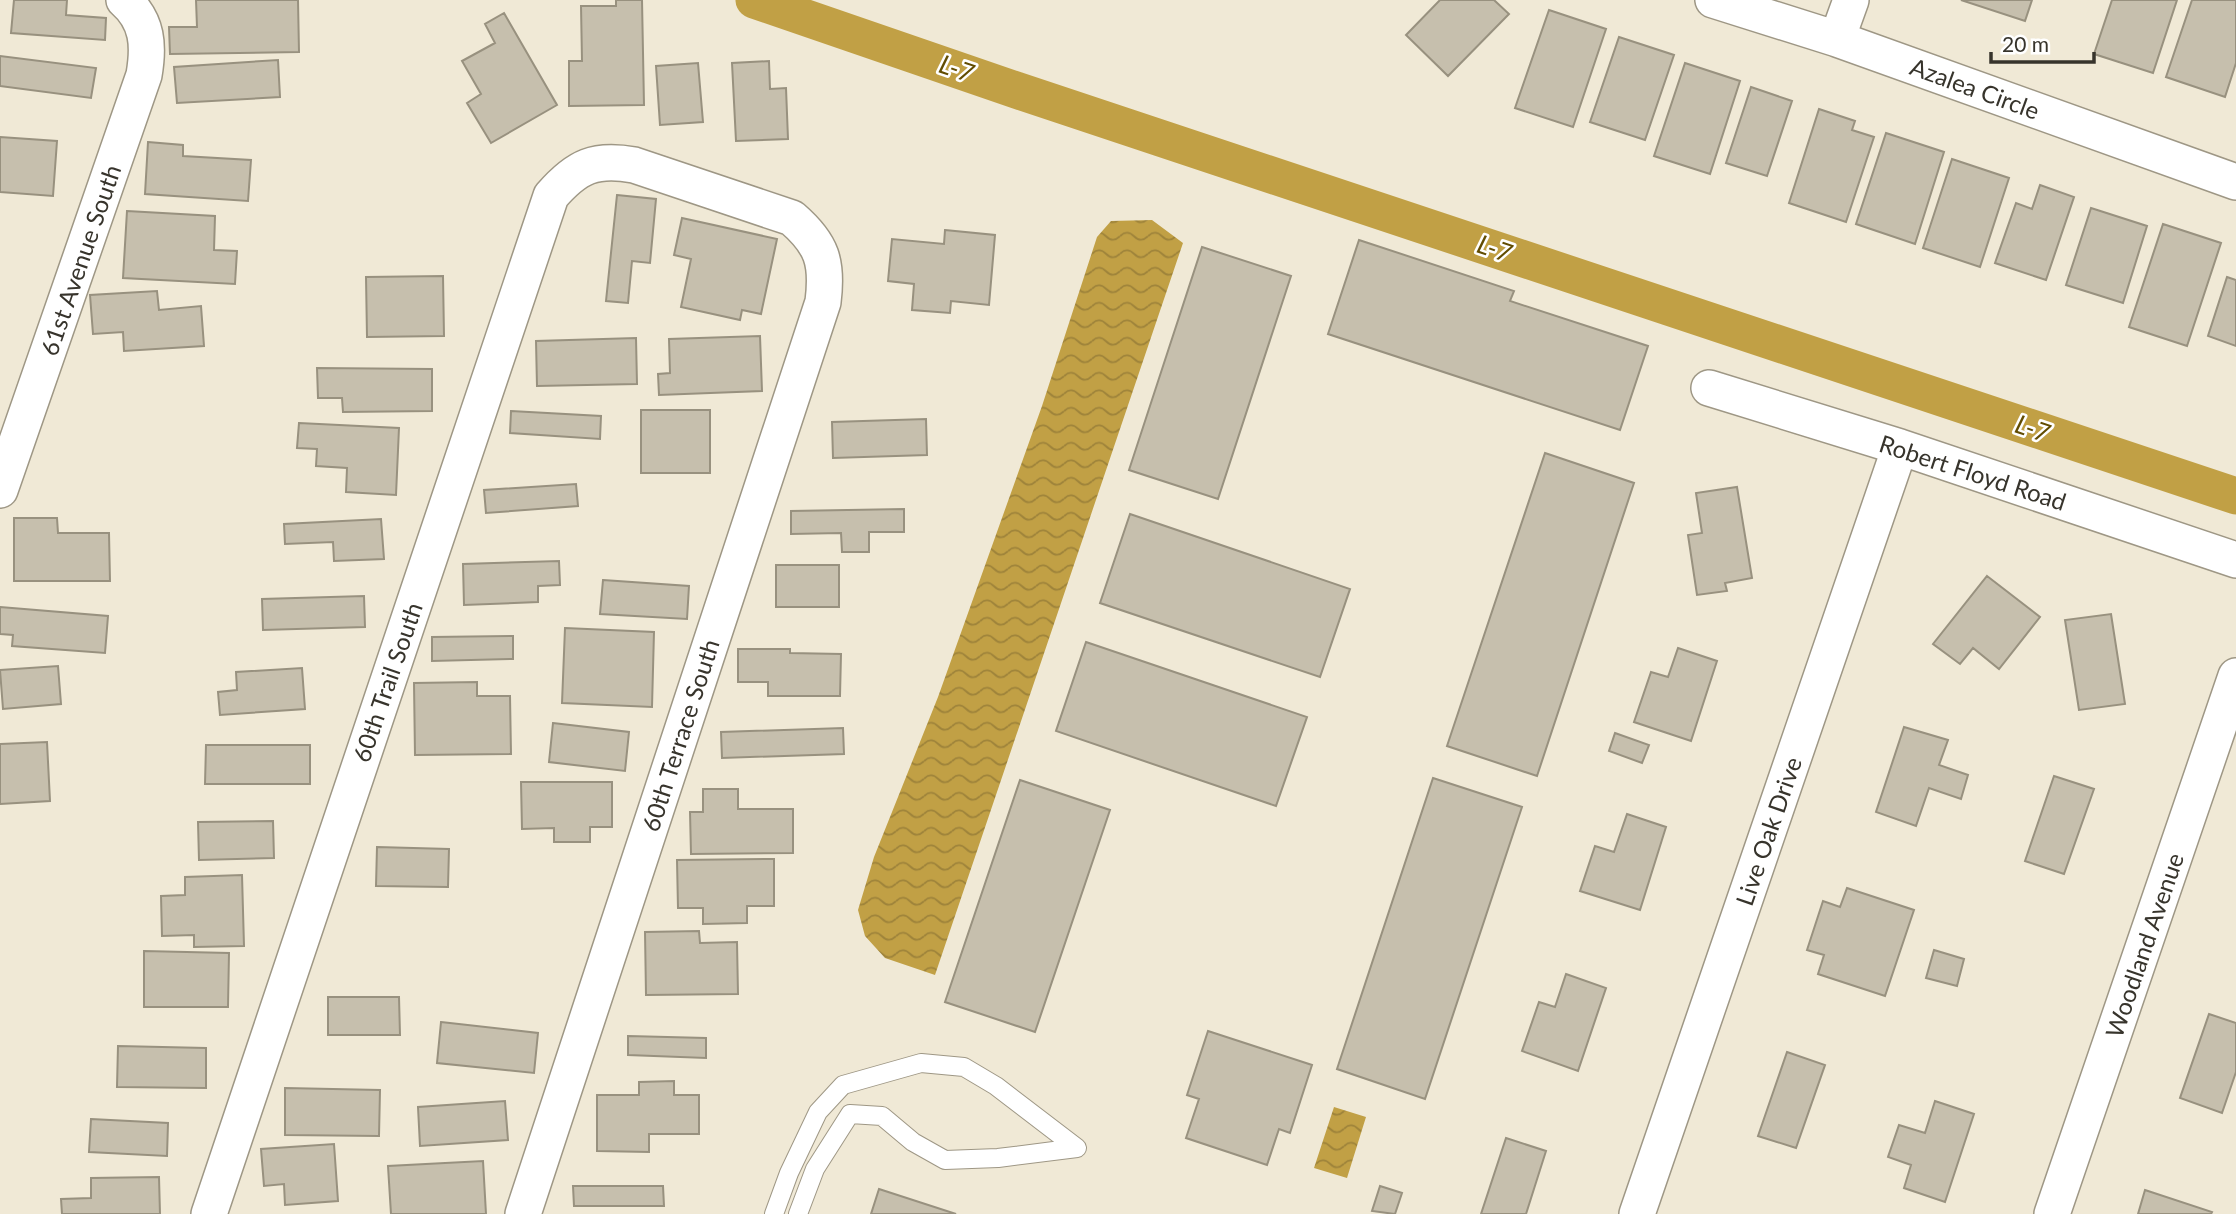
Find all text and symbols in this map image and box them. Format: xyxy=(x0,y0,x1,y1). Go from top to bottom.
scale bar xyxy=(1991,21,2094,65)
text: 20 m xyxy=(2002,31,2049,56)
water label: L-7 xyxy=(935,47,979,89)
street label: Azalea Circle xyxy=(1906,51,2044,125)
street label: 61st Avenue South xyxy=(34,161,126,359)
water label: L-7 xyxy=(1473,227,1517,269)
water label: L-7 xyxy=(2011,407,2055,449)
street label: Robert Floyd Road xyxy=(1876,428,2070,516)
street label: 60th Trail South xyxy=(346,598,428,766)
street label: 60th Terrace South xyxy=(635,635,725,835)
street label: Live Oak Drive xyxy=(1729,753,1807,909)
street label: Woodland Avenue xyxy=(2099,849,2189,1041)

